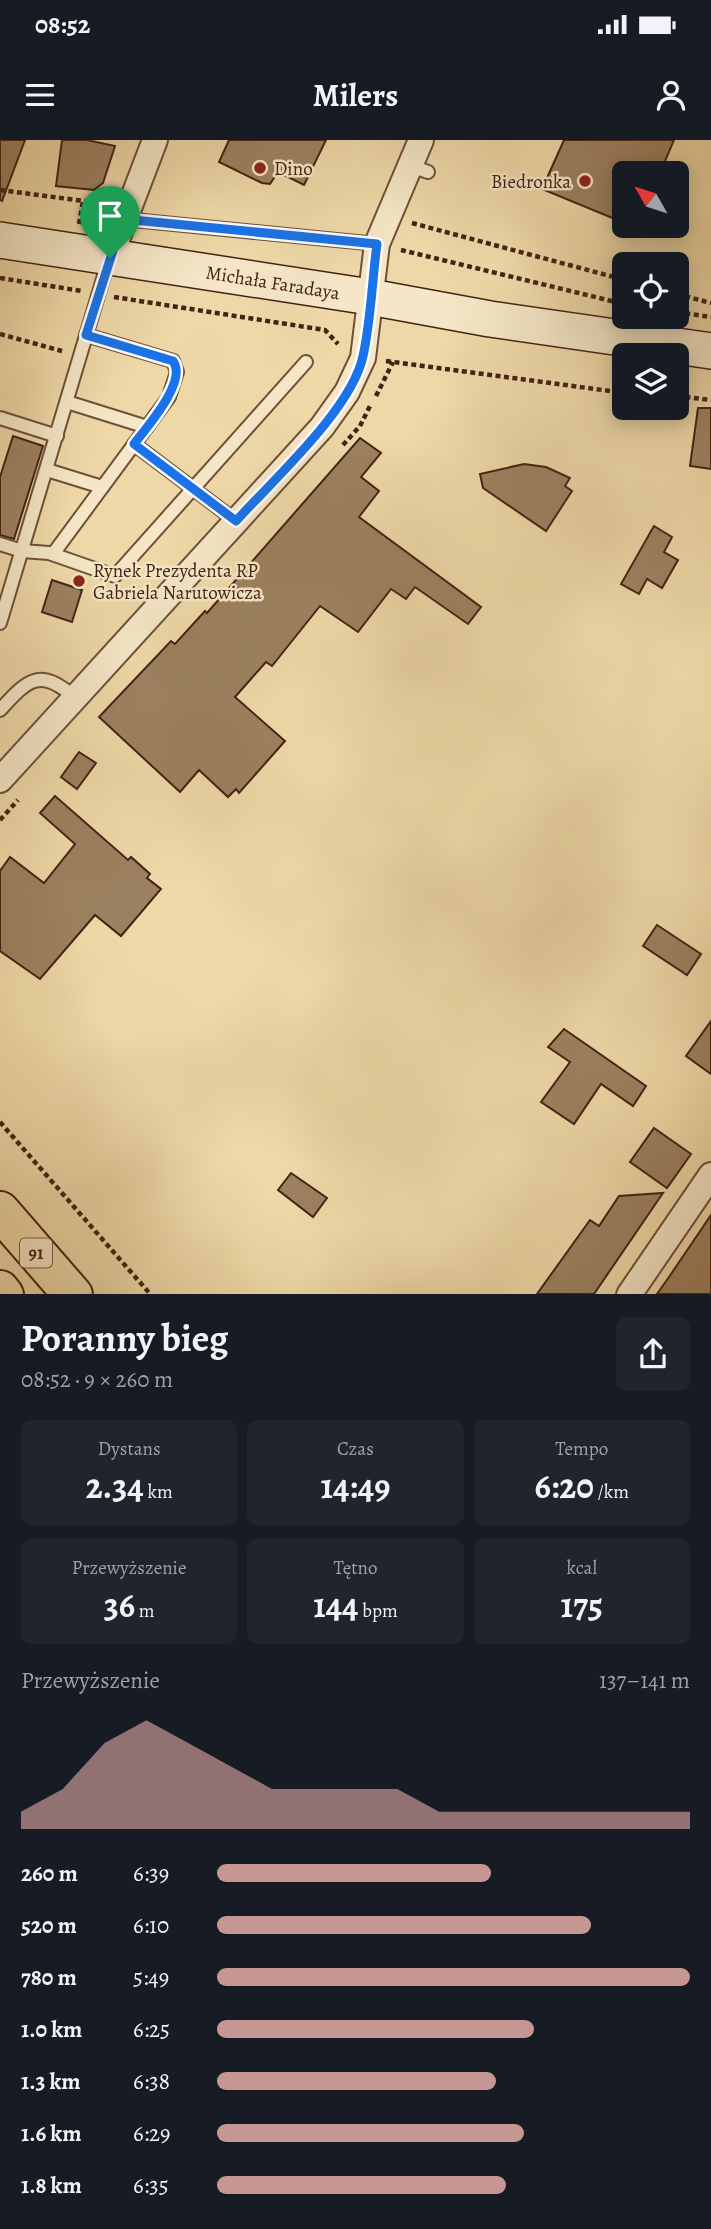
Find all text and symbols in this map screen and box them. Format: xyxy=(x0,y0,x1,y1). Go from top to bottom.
text: 08:52 xyxy=(35,7,90,42)
text: Milers xyxy=(313,73,398,117)
icon: menu xyxy=(21,76,59,114)
icon: person xyxy=(652,76,690,114)
place label: Dino xyxy=(274,156,313,182)
marker: Dino xyxy=(252,160,268,176)
north arrow xyxy=(612,161,690,238)
map controls xyxy=(612,161,689,420)
place label: Biedronka xyxy=(491,169,571,195)
marker: Biedronka xyxy=(577,173,593,189)
pin xyxy=(80,186,140,258)
icon: arrive xyxy=(91,197,129,235)
button: locate xyxy=(612,252,689,329)
street label: Michała Faradaya xyxy=(204,260,342,306)
button: layers xyxy=(612,343,689,420)
place label: Rynek Prezydenta RP Gabriela Narutowicza xyxy=(93,558,262,606)
marker: Rynek Prezydenta RP Gabriela Narutowicza xyxy=(71,573,87,589)
road number: 91 xyxy=(20,1238,52,1268)
text: Poranny bieg xyxy=(21,1312,228,1364)
button: share xyxy=(616,1317,690,1391)
text: 08:52 · 9 × 260 m xyxy=(21,1364,173,1395)
text: Dystans xyxy=(98,1436,161,1462)
text: Czas xyxy=(337,1436,374,1462)
text: Tempo xyxy=(555,1436,608,1462)
text: 2.34 xyxy=(86,1462,144,1510)
text: 14:49 xyxy=(321,1462,390,1510)
text: 6:20 xyxy=(535,1462,594,1510)
text: km xyxy=(144,1479,173,1505)
text: /km xyxy=(594,1479,629,1505)
text: Przewyższenie xyxy=(72,1555,186,1581)
text: Tętno xyxy=(334,1555,377,1581)
text: kcal xyxy=(567,1555,597,1581)
text: 36 xyxy=(104,1581,135,1629)
text: 144 xyxy=(313,1581,359,1629)
text: 175 xyxy=(561,1581,603,1629)
text: m xyxy=(135,1598,155,1624)
text: bpm xyxy=(359,1598,398,1624)
text: Przewyższenie xyxy=(21,1665,160,1696)
text: 137–141 m xyxy=(599,1665,690,1696)
text: 260 m xyxy=(21,1858,78,1889)
text: 6:39 xyxy=(133,1858,169,1889)
text: 520 m xyxy=(21,1910,77,1941)
text: 6:10 xyxy=(133,1910,169,1941)
text: 780 m xyxy=(21,1962,77,1993)
text: 5:49 xyxy=(133,1962,169,1993)
text: 1.0 km xyxy=(21,2014,82,2045)
text: 6:25 xyxy=(133,2014,170,2045)
text: 1.3 km xyxy=(21,2066,81,2097)
text: 6:38 xyxy=(133,2066,170,2097)
text: 1.6 km xyxy=(21,2118,81,2149)
text: 6:29 xyxy=(133,2118,171,2149)
text: 1.8 km xyxy=(21,2170,82,2201)
text: 6:35 xyxy=(133,2170,169,2201)

